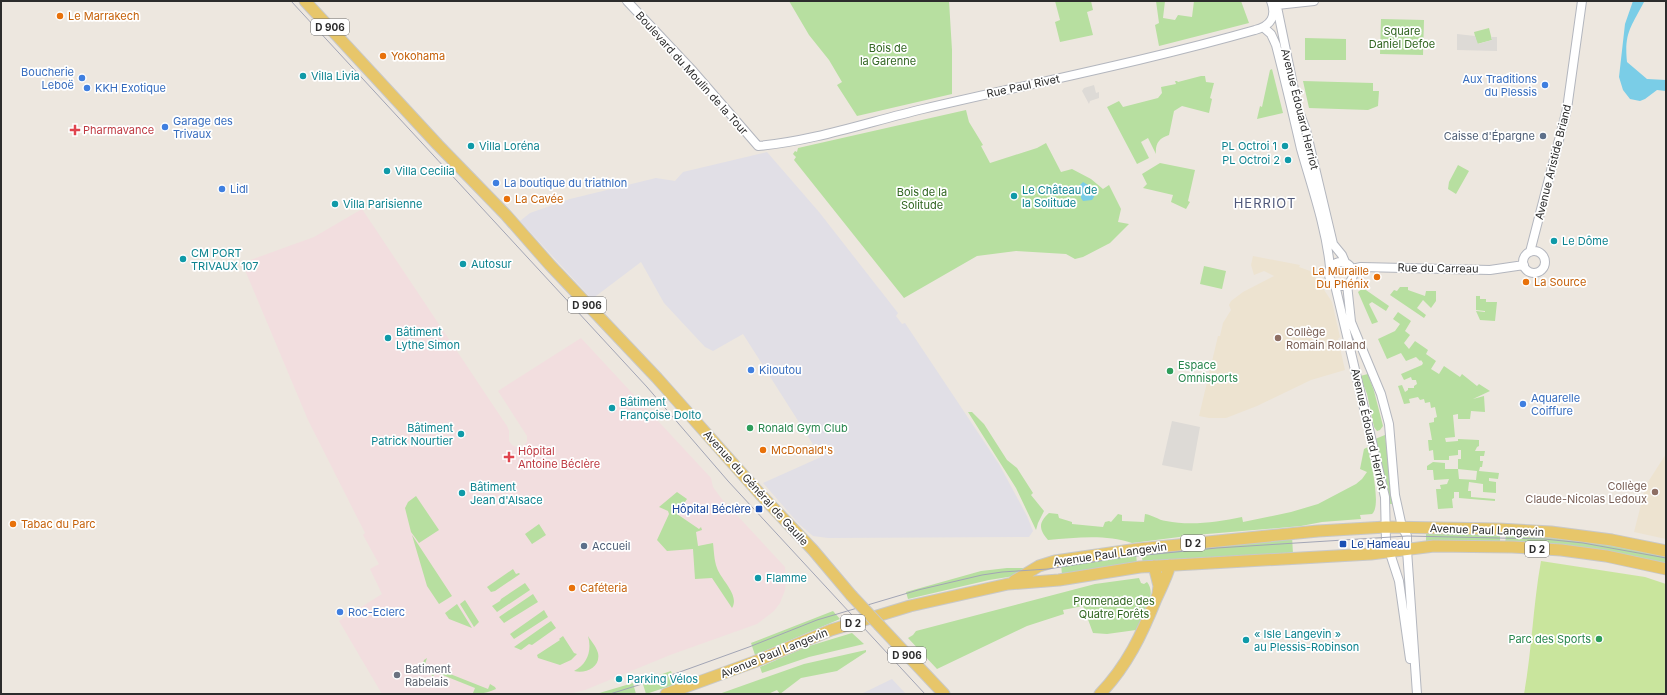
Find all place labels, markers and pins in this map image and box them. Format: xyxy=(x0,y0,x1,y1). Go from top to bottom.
place label: Le Marrakech xyxy=(68,9,139,23)
marker: Le Marrakech xyxy=(55,11,65,21)
place label: Yokohama xyxy=(391,49,445,63)
marker: Yokohama xyxy=(378,51,388,61)
place label: Boucherie Leboë xyxy=(21,65,74,92)
place label: Villa Livia xyxy=(311,69,360,83)
marker: Villa Livia xyxy=(298,71,308,81)
place label: Aux Traditions du Plessis xyxy=(1462,72,1537,99)
marker: Boucherie Leboë xyxy=(77,73,87,83)
marker: Aux Traditions du Plessis xyxy=(1540,80,1550,90)
place label: KKH Exotique xyxy=(95,81,166,95)
marker: KKH Exotique xyxy=(82,83,92,93)
place label: Garage des Trivaux xyxy=(173,114,233,141)
marker: Garage des Trivaux xyxy=(160,122,170,132)
place label: Pharmavance xyxy=(83,123,154,137)
marker: Pharmavance xyxy=(70,125,80,135)
place label: Caisse d'Épargne xyxy=(1444,129,1535,143)
marker: Caisse d'Épargne xyxy=(1538,131,1548,141)
place label: Villa Loréna xyxy=(479,139,540,153)
place label: PL Octroi 1 xyxy=(1222,139,1277,153)
marker: Villa Loréna xyxy=(466,141,476,151)
marker: PL Octroi 1 xyxy=(1280,141,1290,151)
place label: PL Octroi 2 xyxy=(1222,153,1280,167)
marker: PL Octroi 2 xyxy=(1283,155,1293,165)
place label: Villa Cecilia xyxy=(395,164,455,178)
marker: Villa Cecilia xyxy=(382,166,392,176)
place label: La boutique du triathlon xyxy=(504,176,627,190)
marker: La boutique du triathlon xyxy=(491,178,501,188)
place label: Lidl xyxy=(230,182,248,196)
place label: Le Château de la Solitude xyxy=(1022,183,1097,210)
marker: Lidl xyxy=(217,184,227,194)
marker: Le Château de la Solitude xyxy=(1009,191,1019,201)
place label: La Cavée xyxy=(515,192,563,206)
marker: La Cavée xyxy=(502,194,512,204)
place label: Villa Parisienne xyxy=(343,197,422,211)
marker: Villa Parisienne xyxy=(330,199,340,209)
place label: Le Dôme xyxy=(1562,234,1608,248)
marker: Le Dôme xyxy=(1549,236,1559,246)
place label: CM PORT TRIVAUX 107 xyxy=(191,246,259,273)
marker: CM PORT TRIVAUX 107 xyxy=(178,254,188,264)
place label: Autosur xyxy=(471,257,512,271)
marker: Autosur xyxy=(458,259,468,269)
place label: La Muraille Du Phénix xyxy=(1312,264,1369,291)
marker: La Muraille Du Phénix xyxy=(1372,272,1382,282)
place label: La Source xyxy=(1534,275,1586,289)
marker: La Source xyxy=(1521,277,1531,287)
place label: Bâtiment Lythe Simon xyxy=(396,325,460,352)
place label: Collège Romain Rolland xyxy=(1286,325,1366,352)
marker: Bâtiment Lythe Simon xyxy=(383,333,393,343)
marker: Collège Romain Rolland xyxy=(1273,333,1283,343)
place label: Espace Omnisports xyxy=(1178,358,1238,385)
place label: Kiloutou xyxy=(759,363,802,377)
marker: Kiloutou xyxy=(746,365,756,375)
marker: Espace Omnisports xyxy=(1165,366,1175,376)
place label: Aquarelle Coiffure xyxy=(1531,391,1580,418)
place label: Bâtiment Françoise Dolto xyxy=(620,395,702,422)
marker: Aquarelle Coiffure xyxy=(1518,399,1528,409)
marker: Bâtiment Françoise Dolto xyxy=(607,403,617,413)
place label: Bâtiment Patrick Nourtier xyxy=(371,421,453,448)
place label: Ronald Gym Club xyxy=(758,421,848,435)
marker: Ronald Gym Club xyxy=(745,423,755,433)
marker: Bâtiment Patrick Nourtier xyxy=(456,429,466,439)
place label: McDonald's xyxy=(771,443,833,457)
place label: Hôpital Antoine Béclère xyxy=(518,444,600,471)
marker: McDonald's xyxy=(758,445,768,455)
marker: Hôpital Antoine Béclère xyxy=(503,451,515,463)
place label: Collège Claude-Nicolas Ledoux xyxy=(1525,479,1647,506)
place label: Bâtiment Jean d'Alsace xyxy=(470,480,543,507)
marker: Collège Claude-Nicolas Ledoux xyxy=(1650,487,1660,497)
marker: Bâtiment Jean d'Alsace xyxy=(457,488,467,498)
place label: Hôpital Béclère xyxy=(672,502,751,516)
marker: Hôpital Béclère xyxy=(754,504,764,514)
place label: Tabac du Parc xyxy=(21,517,96,531)
marker: Tabac du Parc xyxy=(8,519,18,529)
place label: Le Hameau xyxy=(1351,537,1410,551)
place label: Accueil xyxy=(592,539,630,553)
marker: Le Hameau xyxy=(1338,539,1348,549)
marker: Accueil xyxy=(579,541,589,551)
place label: Flamme xyxy=(766,571,807,585)
marker: Flamme xyxy=(753,573,763,583)
place label: Caféteria xyxy=(580,581,627,595)
marker: Caféteria xyxy=(567,583,577,593)
place label: Roc-Eclerc xyxy=(348,605,405,619)
marker: Roc-Eclerc xyxy=(335,607,345,617)
place label: « Isle Langevin » au Plessis-Robinson xyxy=(1254,627,1359,654)
place label: Parc des Sports xyxy=(1508,632,1591,646)
marker: Parc des Sports xyxy=(1594,634,1604,644)
marker: « Isle Langevin » au Plessis-Robinson xyxy=(1241,635,1251,645)
place label: Batiment Rabelais xyxy=(405,662,451,689)
marker: Batiment Rabelais xyxy=(392,670,402,680)
place label: Parking Vélos xyxy=(627,672,698,686)
marker: Parking Vélos xyxy=(614,674,624,684)

